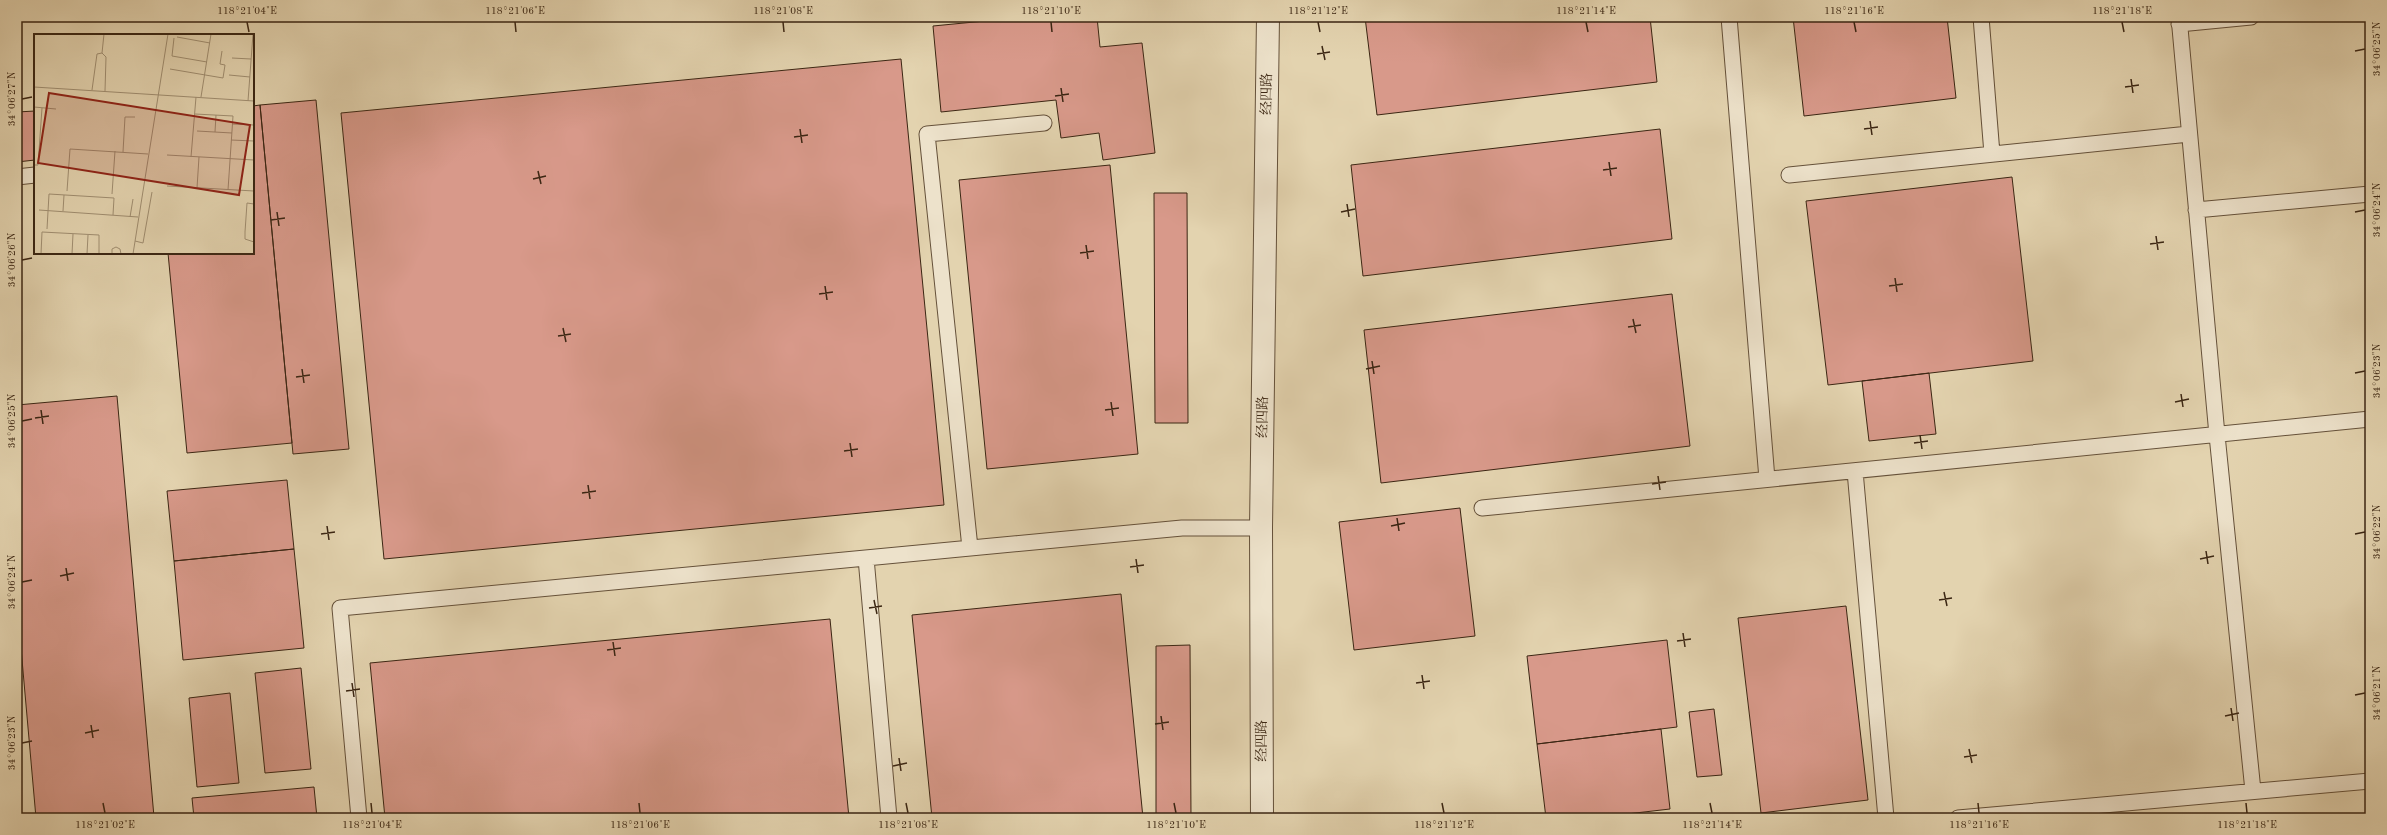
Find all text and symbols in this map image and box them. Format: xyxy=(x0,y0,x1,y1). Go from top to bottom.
text: 118°21'04"E xyxy=(217,6,277,16)
text: 118°21'06"E xyxy=(485,6,545,16)
text: 118°21'08"E xyxy=(753,6,813,16)
text: 118°21'10"E xyxy=(1021,6,1081,16)
text: 118°21'12"E xyxy=(1288,6,1348,16)
text: 118°21'14"E xyxy=(1556,6,1616,16)
text: 118°21'16"E xyxy=(1824,6,1884,16)
text: 118°21'18"E xyxy=(2092,6,2152,16)
text: 34°06'25"N xyxy=(2372,21,2382,76)
inset map xyxy=(34,34,254,254)
text: 34°06'27"N xyxy=(7,71,17,126)
street label: 经四路 xyxy=(1259,73,1274,115)
text: 34°06'24"N xyxy=(2372,182,2382,237)
text: 34°06'26"N xyxy=(7,232,17,287)
text: 34°06'23"N xyxy=(2372,343,2382,398)
text: 34°06'25"N xyxy=(7,393,17,448)
street label: 经四路 xyxy=(1255,396,1270,438)
text: 34°06'22"N xyxy=(2372,504,2382,559)
text: 34°06'24"N xyxy=(7,554,17,609)
text: 34°06'21"N xyxy=(2372,665,2382,720)
text: 34°06'23"N xyxy=(7,715,17,770)
street label: 经四路 xyxy=(1254,720,1269,762)
text: 118°21'02"E xyxy=(75,820,135,830)
text: 118°21'04"E xyxy=(342,820,402,830)
text: 118°21'06"E xyxy=(610,820,670,830)
text: 118°21'08"E xyxy=(878,820,938,830)
text: 118°21'10"E xyxy=(1146,820,1206,830)
text: 118°21'12"E xyxy=(1414,820,1474,830)
text: 118°21'14"E xyxy=(1682,820,1742,830)
text: 118°21'16"E xyxy=(1949,820,2009,830)
text: 118°21'18"E xyxy=(2217,820,2277,830)

